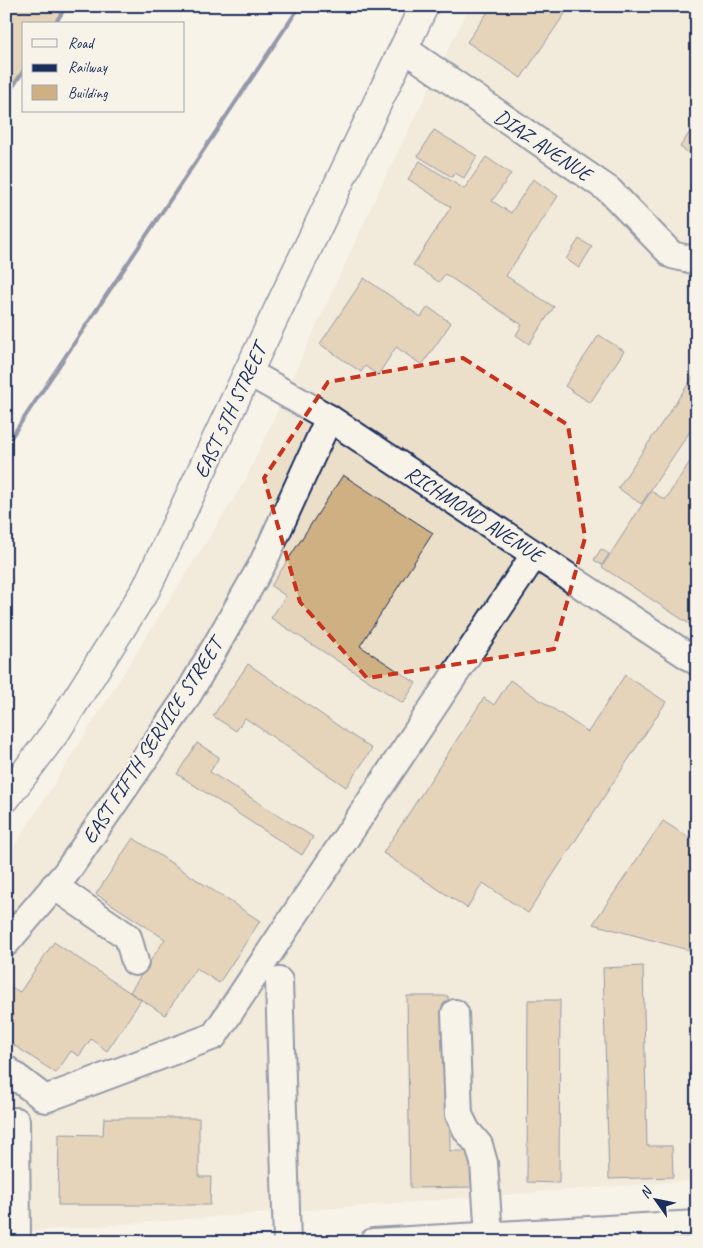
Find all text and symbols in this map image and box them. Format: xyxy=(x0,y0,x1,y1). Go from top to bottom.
legend xyxy=(22,22,185,112)
text: Road xyxy=(68,34,95,53)
text: Railway xyxy=(68,58,109,77)
text: Building xyxy=(68,84,108,103)
street label: DIAZ AVENUE xyxy=(490,103,599,188)
street label: EAST 5TH STREET xyxy=(188,335,275,482)
street label: RICHMOND AVENUE xyxy=(400,460,550,570)
street label: EAST FIFTH SERVICE STREET xyxy=(76,629,231,848)
north arrow xyxy=(630,1176,680,1226)
text: N xyxy=(636,1183,656,1201)

